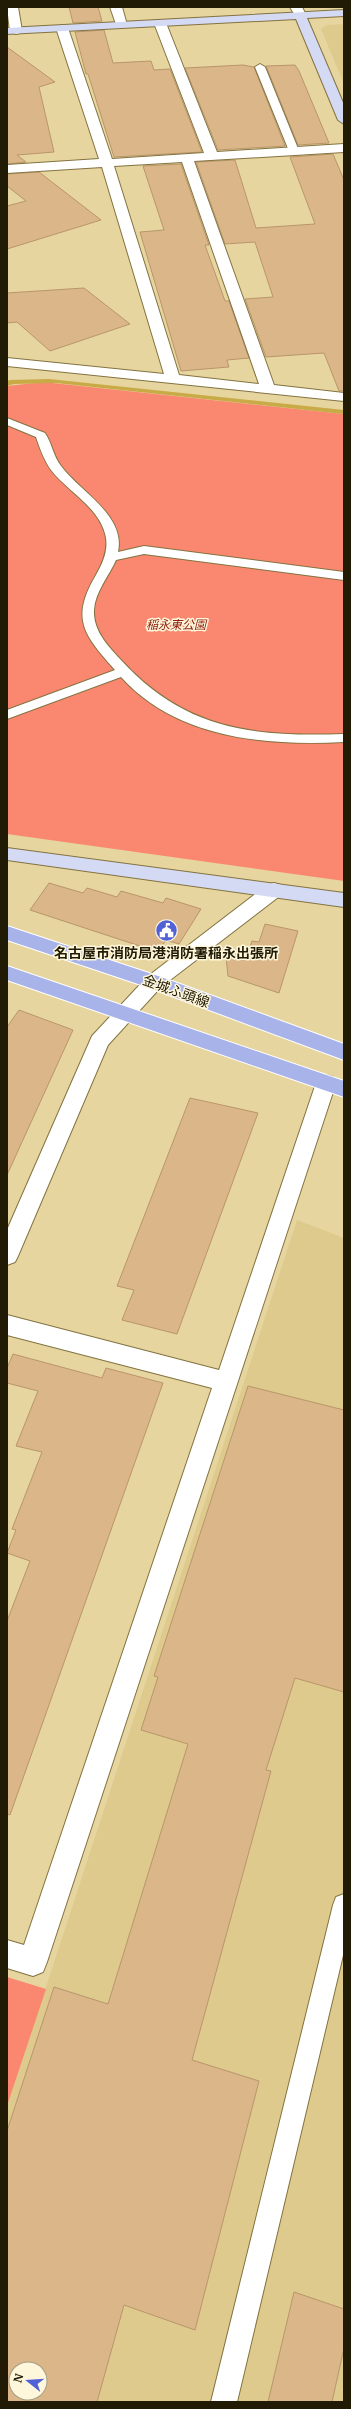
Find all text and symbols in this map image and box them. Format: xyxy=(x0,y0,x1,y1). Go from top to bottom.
park label: 稲永東公園 xyxy=(146,617,208,632)
public building icon: 名古屋市消防局港消防署稲永出張所 xyxy=(153,918,179,944)
place label: 名古屋市消防局港消防署稲永出張所 xyxy=(54,944,278,962)
street label: 金城ふ頭線 xyxy=(140,971,212,1011)
north arrow xyxy=(8,2361,48,2401)
text: N xyxy=(10,2372,26,2384)

